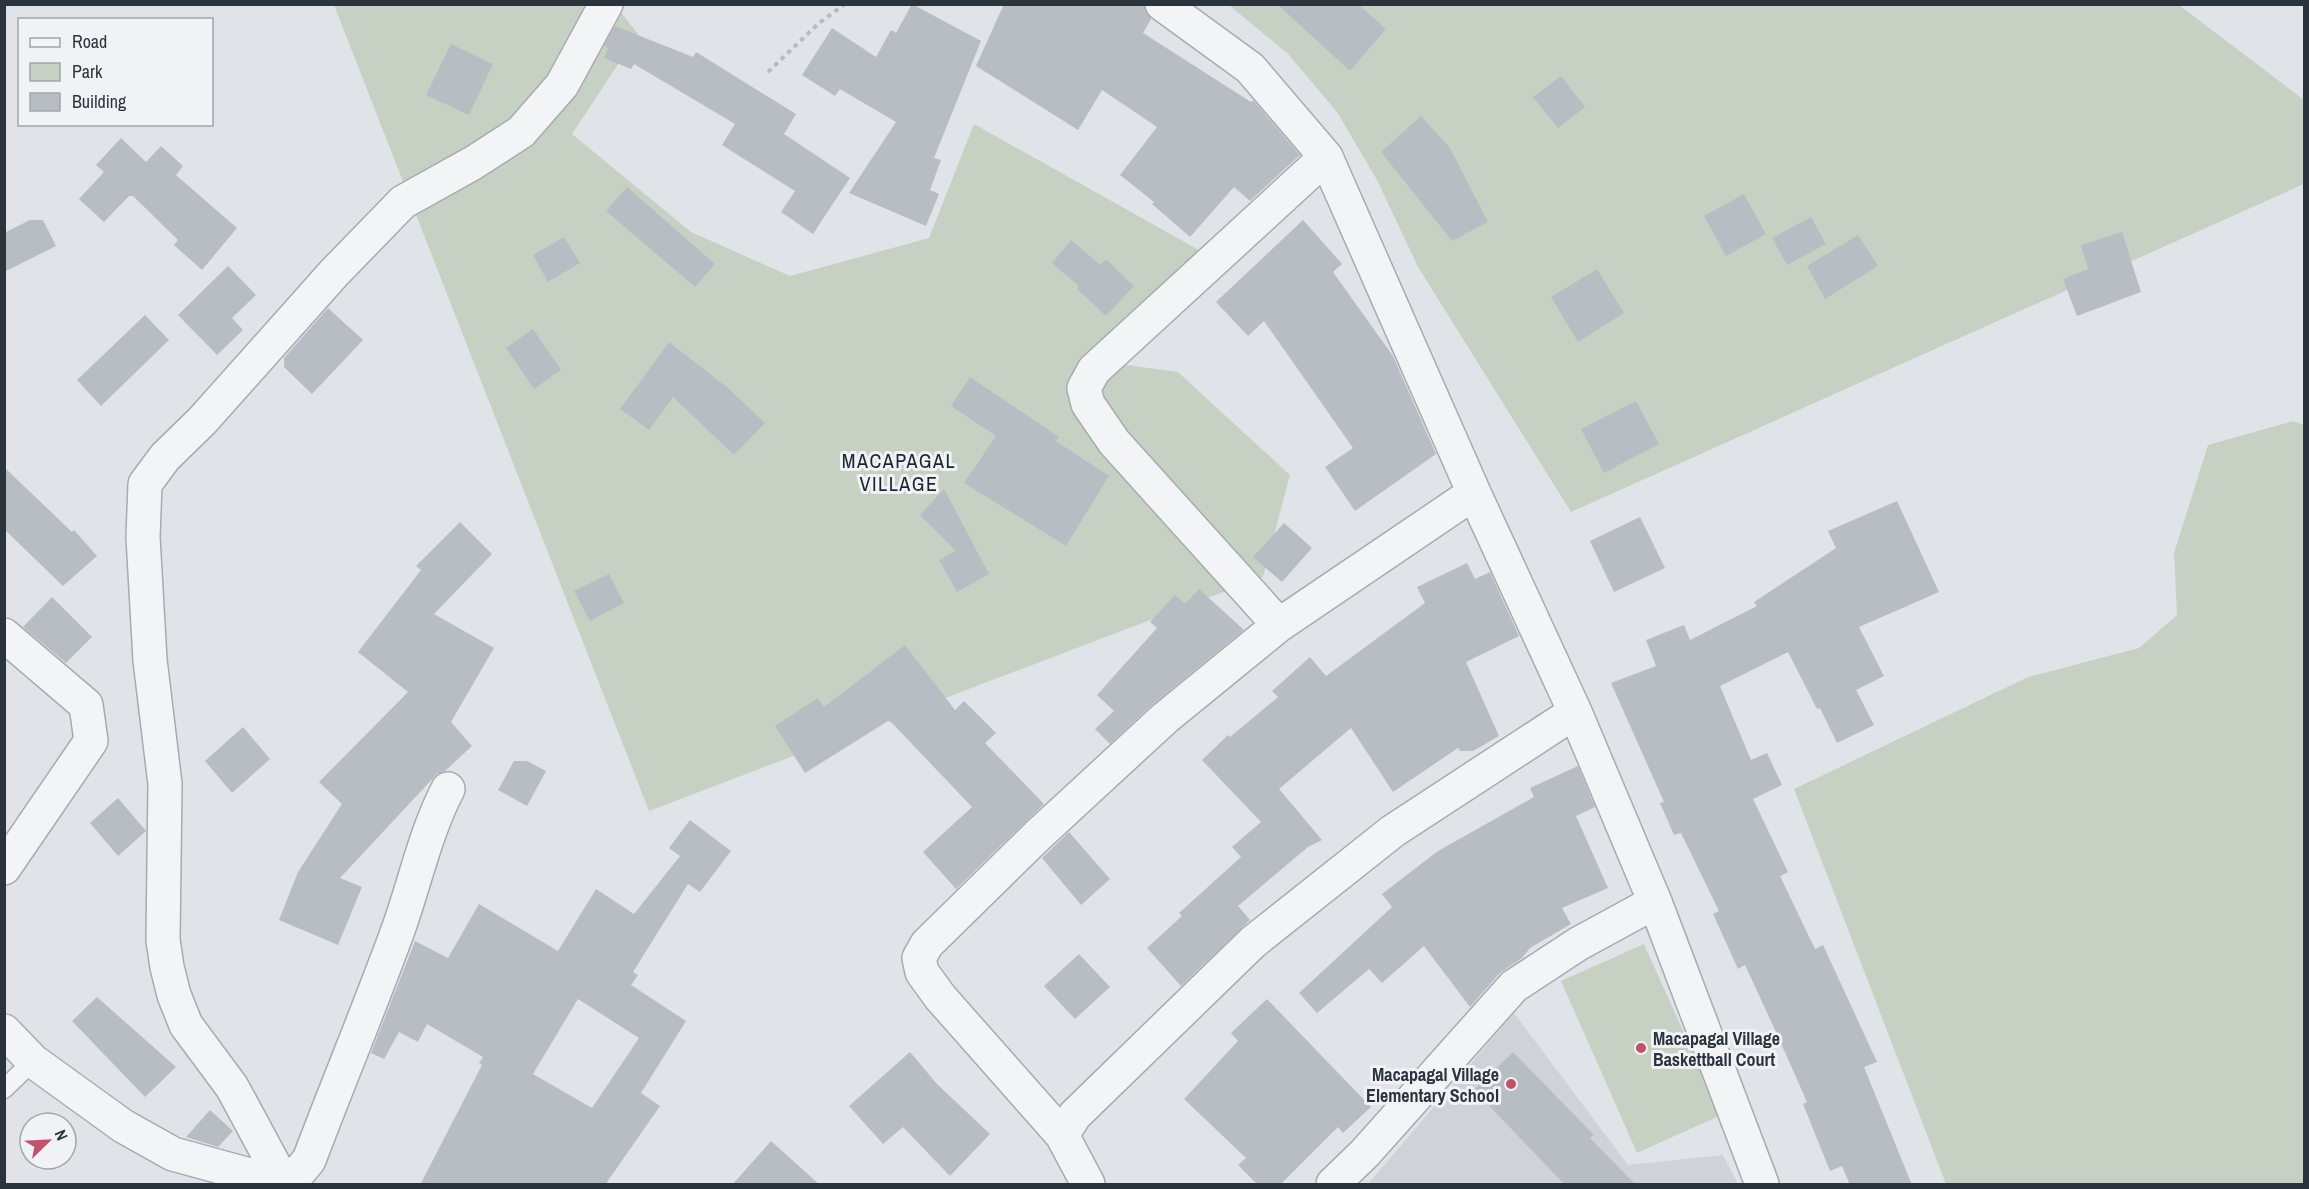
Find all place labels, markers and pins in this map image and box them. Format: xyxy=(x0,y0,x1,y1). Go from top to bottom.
place label: Macapagal Village Baskettball Court xyxy=(1653,1026,1780,1072)
marker: Macapagal Village Baskettball Court xyxy=(1634,1041,1648,1055)
place label: Macapagal Village Elementary School xyxy=(1366,1062,1499,1108)
marker: Macapagal Village Elementary School xyxy=(1504,1077,1518,1091)

